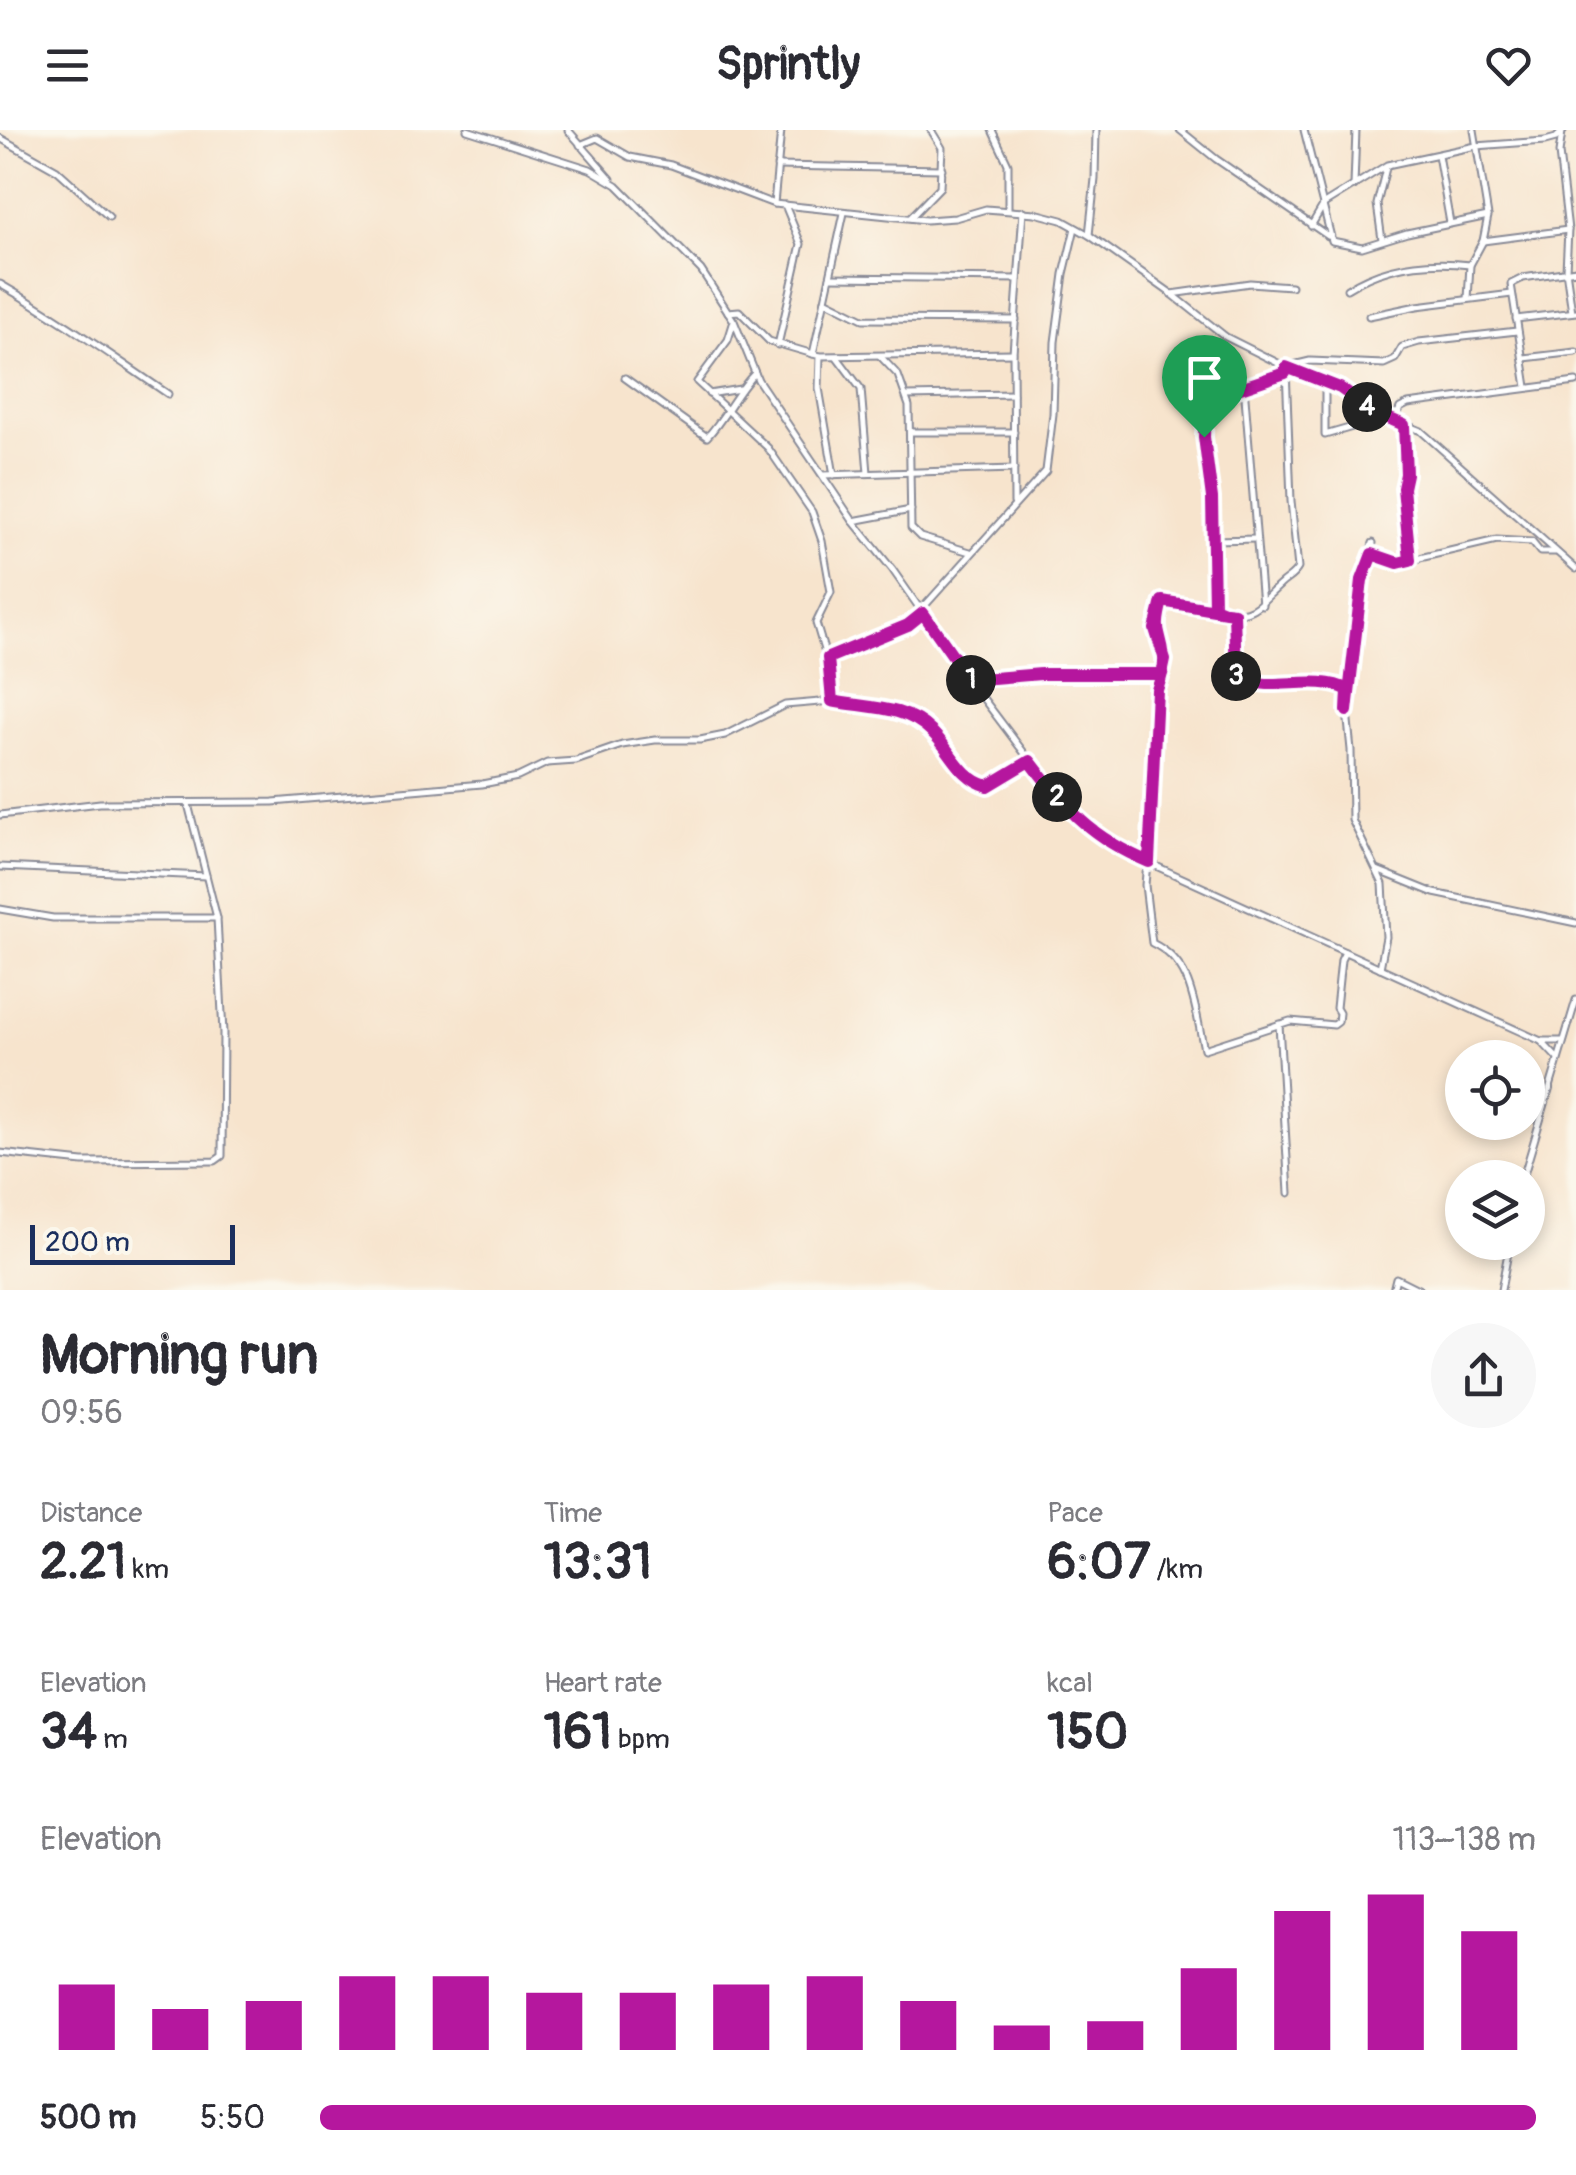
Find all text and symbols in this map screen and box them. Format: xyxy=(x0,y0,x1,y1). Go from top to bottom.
text: Sprintly xyxy=(716,37,860,93)
icon: menu xyxy=(40,38,95,93)
icon: heart xyxy=(1481,38,1536,93)
pin xyxy=(1162,335,1247,438)
icon: arrive xyxy=(1177,350,1232,405)
pin: 4 xyxy=(1342,382,1392,432)
text: 4 xyxy=(1359,389,1375,424)
pin: 3 xyxy=(1211,651,1261,701)
pin: 1 xyxy=(946,655,996,705)
text: 3 xyxy=(1228,658,1244,693)
text: 1 xyxy=(966,662,976,697)
pin: 2 xyxy=(1032,772,1082,822)
text: 2 xyxy=(1049,779,1065,814)
map controls xyxy=(1445,1040,1545,1260)
button: locate xyxy=(1445,1040,1545,1140)
button: layers xyxy=(1445,1160,1545,1260)
scale bar xyxy=(30,1220,235,1264)
text: 200 m xyxy=(45,1225,130,1260)
text: Morning run xyxy=(40,1321,318,1390)
button: share xyxy=(1431,1323,1536,1428)
text: 09:56 xyxy=(40,1393,123,1433)
text: Distance xyxy=(40,1496,142,1531)
text: Time xyxy=(544,1496,602,1531)
text: Pace xyxy=(1047,1496,1103,1531)
text: 2.21 xyxy=(40,1531,126,1594)
text: 13:31 xyxy=(544,1531,652,1594)
text: 6:07 xyxy=(1047,1531,1150,1594)
text: km xyxy=(126,1552,169,1587)
text: /km xyxy=(1150,1552,1203,1587)
text: Elevation xyxy=(40,1666,147,1701)
text: Heart rate xyxy=(544,1666,662,1701)
text: kcal xyxy=(1047,1666,1093,1701)
text: 34 xyxy=(40,1701,97,1764)
text: 161 xyxy=(544,1701,612,1764)
text: 150 xyxy=(1047,1701,1128,1764)
text: m xyxy=(97,1722,128,1757)
text: bpm xyxy=(612,1722,670,1757)
text: Elevation xyxy=(40,1820,162,1860)
text: 113–138 m xyxy=(1392,1820,1536,1860)
text: 500 m xyxy=(40,2098,136,2138)
text: 5:50 xyxy=(200,2098,265,2138)

